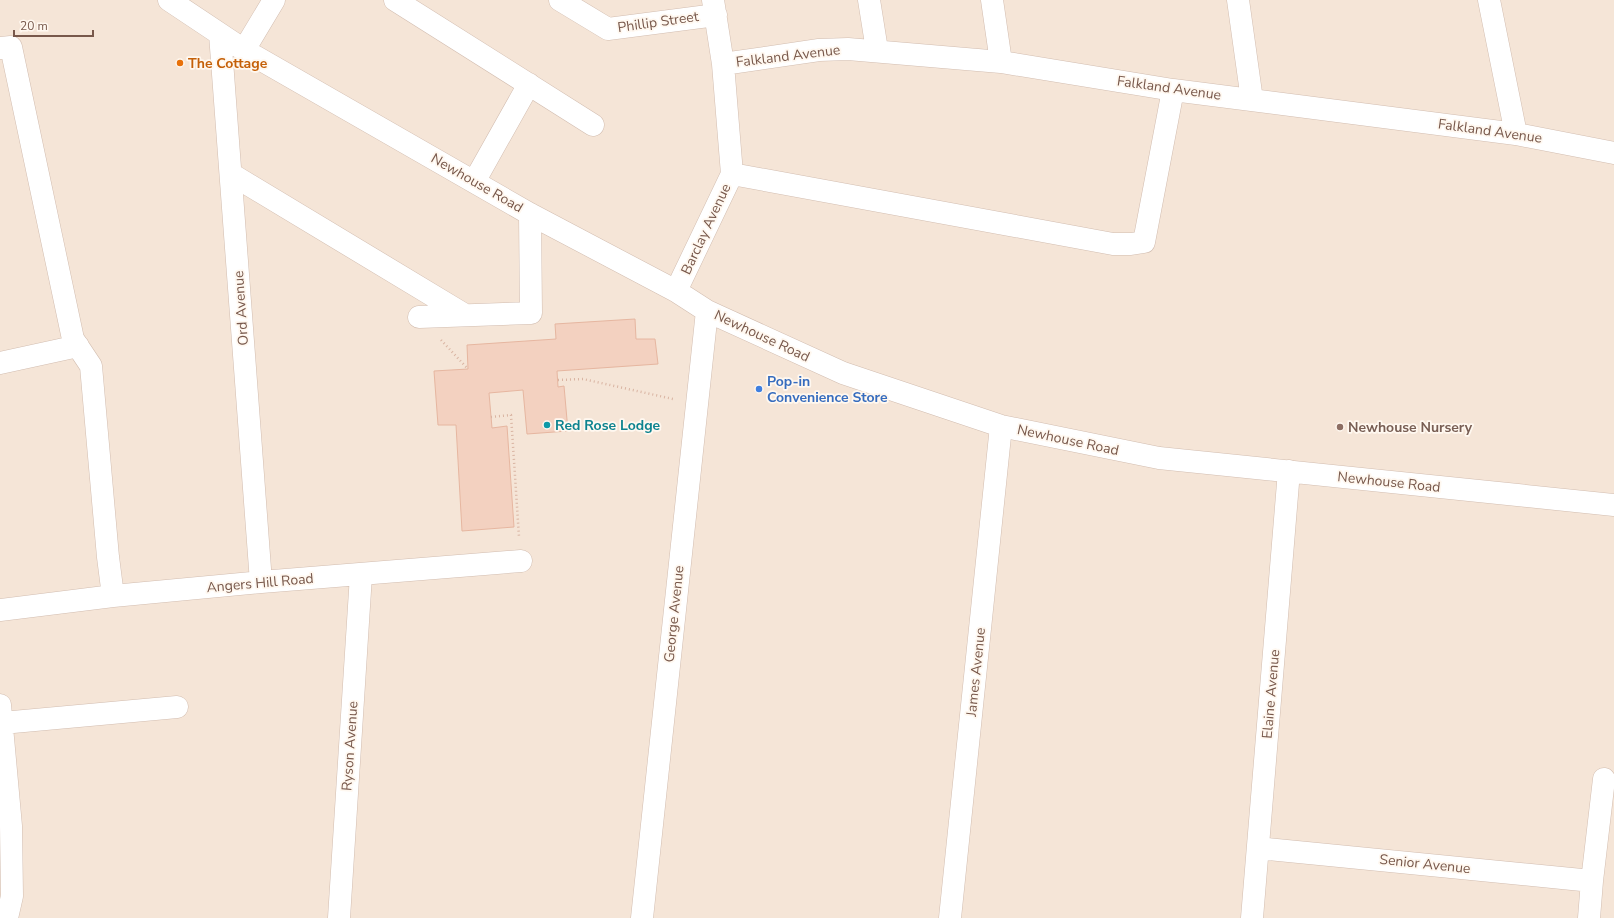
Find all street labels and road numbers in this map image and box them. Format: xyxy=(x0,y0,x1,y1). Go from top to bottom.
street label: Phillip Street xyxy=(616,7,700,37)
street label: Falkland Avenue xyxy=(735,40,841,72)
street label: Falkland Avenue xyxy=(1116,71,1222,105)
street label: Falkland Avenue xyxy=(1437,114,1543,148)
street label: Newhouse Road xyxy=(427,149,527,217)
street label: Barclay Avenue xyxy=(677,180,735,278)
street label: Ord Avenue xyxy=(229,270,253,346)
street label: Newhouse Road xyxy=(711,306,813,366)
street label: Newhouse Road xyxy=(1015,420,1121,460)
street label: Newhouse Road xyxy=(1337,467,1441,497)
street label: George Avenue xyxy=(659,565,689,663)
street label: Angers Hill Road xyxy=(206,569,314,597)
street label: James Avenue xyxy=(962,627,990,718)
street label: Elaine Avenue xyxy=(1258,649,1284,739)
street label: Ryson Avenue xyxy=(337,700,363,792)
street label: Senior Avenue xyxy=(1379,850,1471,878)

